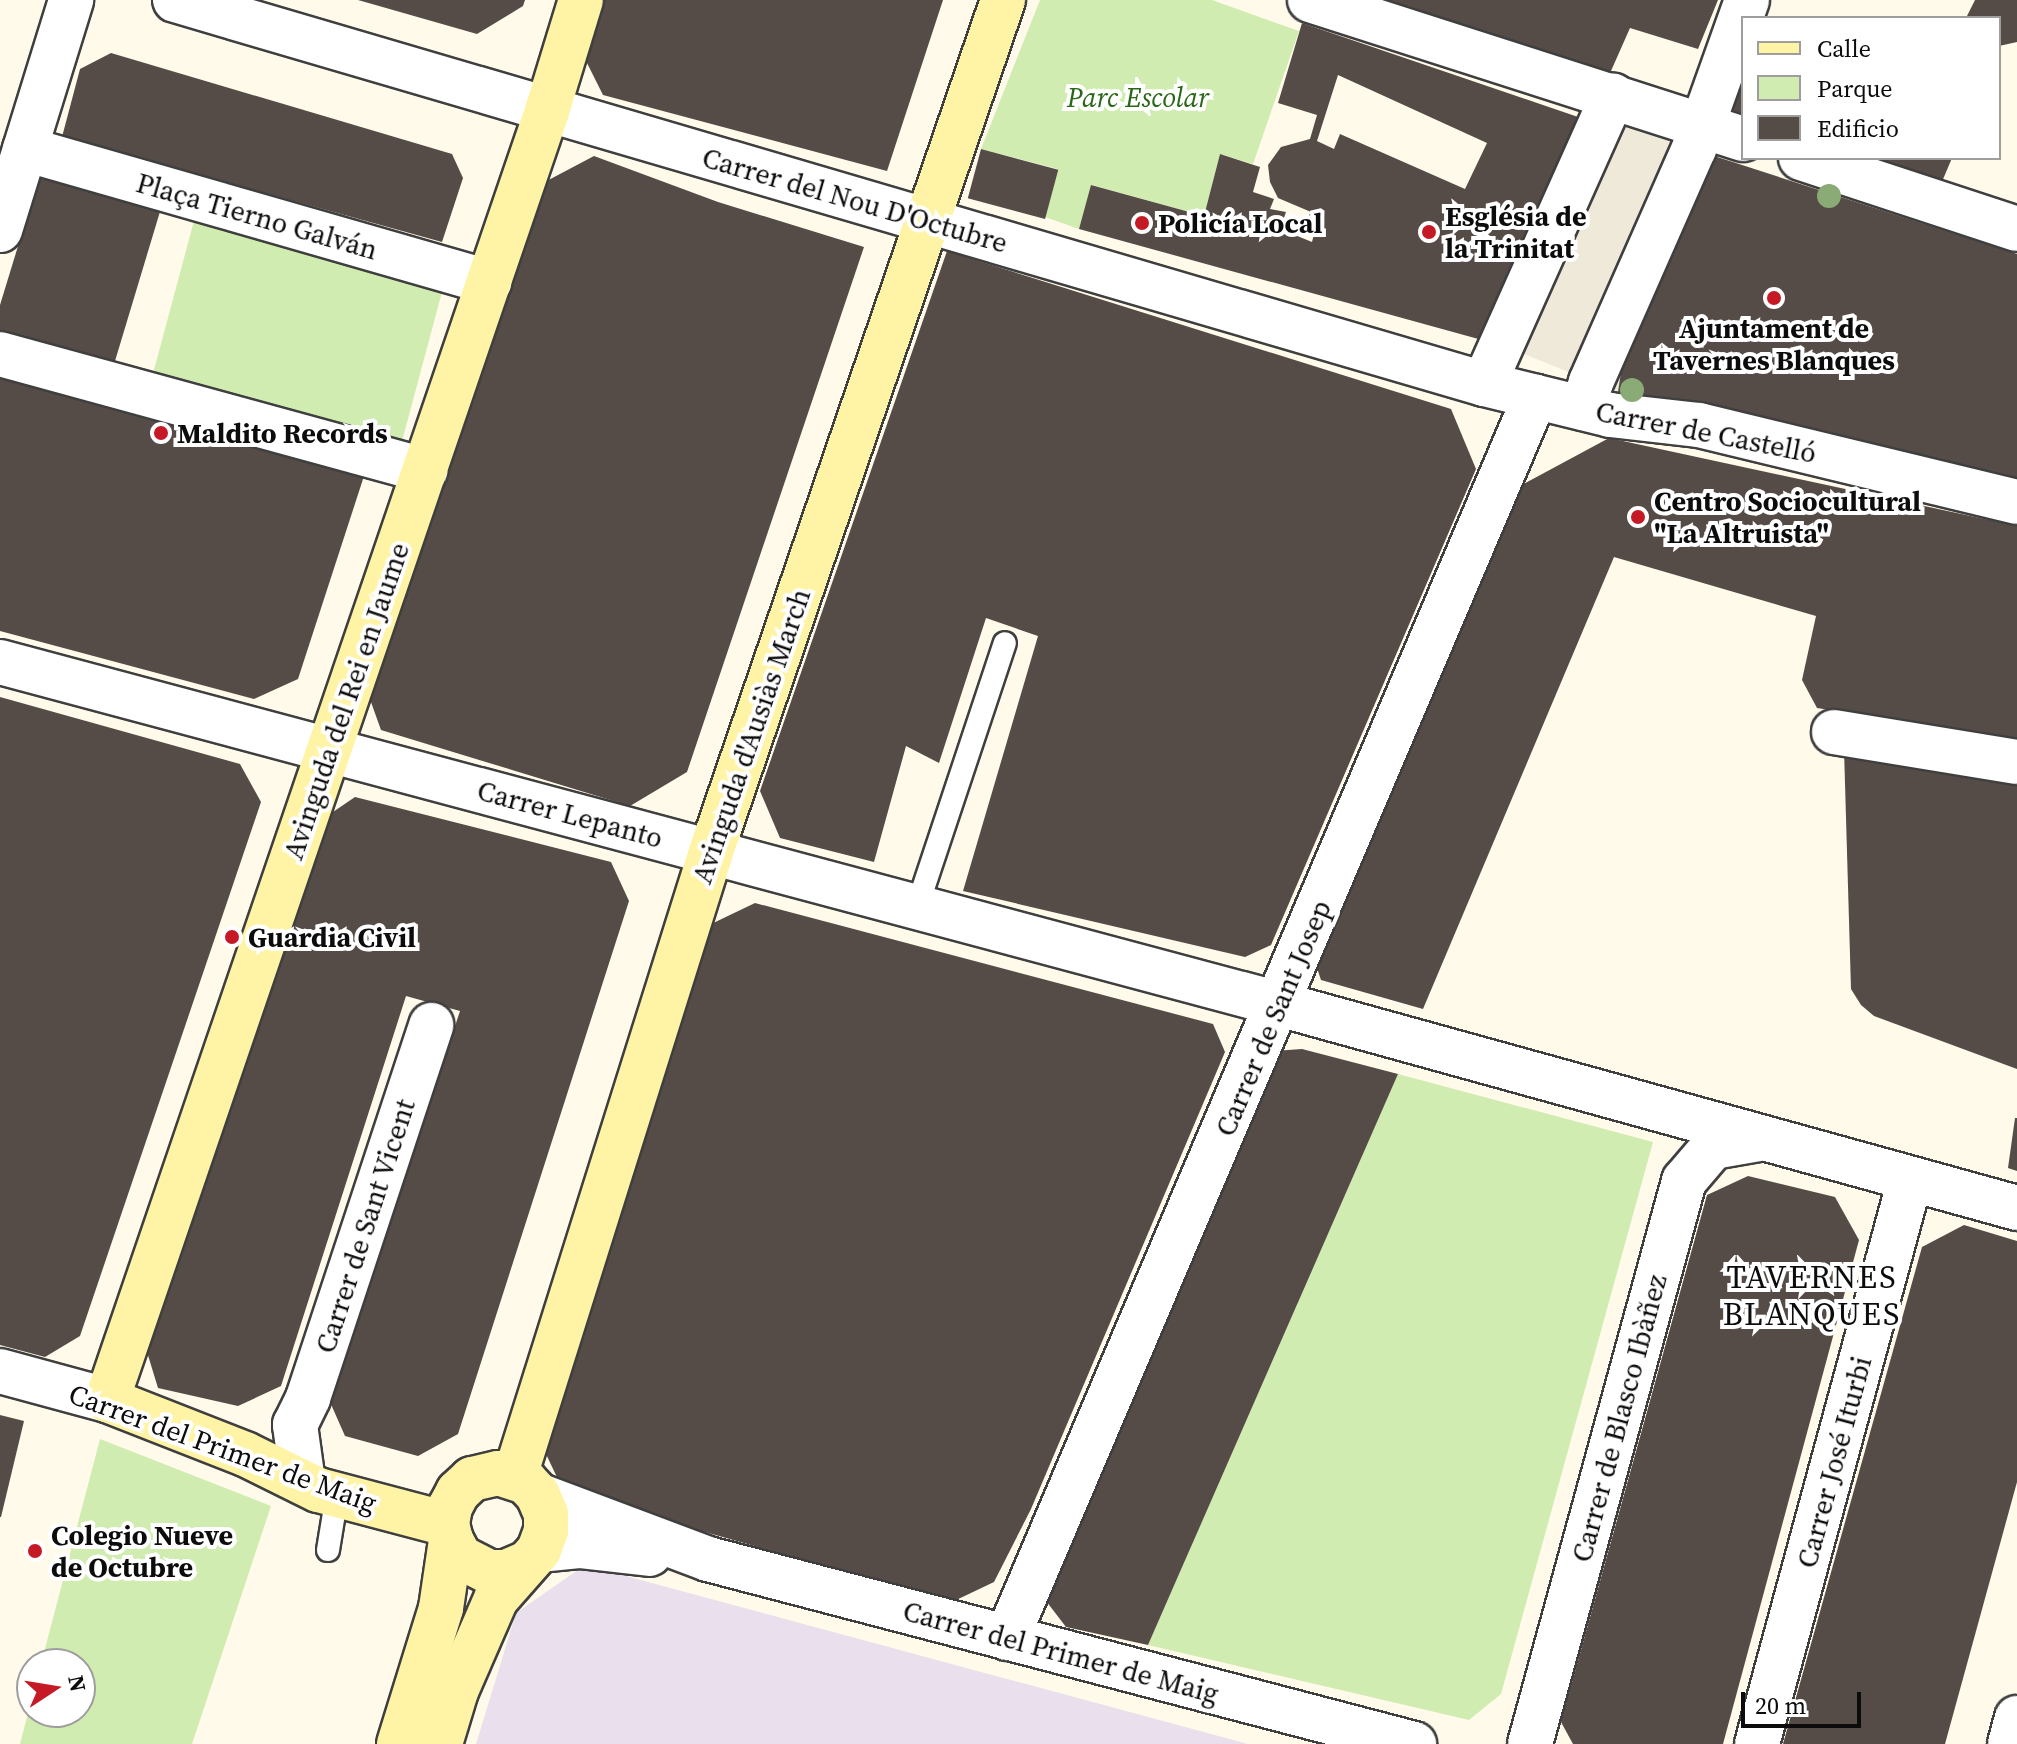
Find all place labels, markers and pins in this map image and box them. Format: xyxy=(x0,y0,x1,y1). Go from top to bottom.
place label: Església de la Trinitat xyxy=(1445,199,1587,265)
place label: Policía Local xyxy=(1158,206,1323,240)
marker: Policía Local xyxy=(1133,214,1151,232)
marker: Església de la Trinitat xyxy=(1420,223,1438,241)
marker: Ajuntament de Tavernes Blanques xyxy=(1765,289,1783,307)
place label: Ajuntament de Tavernes Blanques xyxy=(1653,311,1895,377)
place label: Maldito Records xyxy=(177,416,388,450)
marker: Maldito Records xyxy=(152,424,170,442)
place label: Centro Sociocultural "La Altruista" xyxy=(1654,484,1921,550)
marker: Centro Sociocultural "La Altruista" xyxy=(1629,508,1647,526)
place label: Guardia Civil xyxy=(248,920,416,954)
marker: Guardia Civil xyxy=(223,928,241,946)
place label: Colegio Nueve de Octubre xyxy=(51,1518,233,1584)
marker: Colegio Nueve de Octubre xyxy=(26,1542,44,1560)

